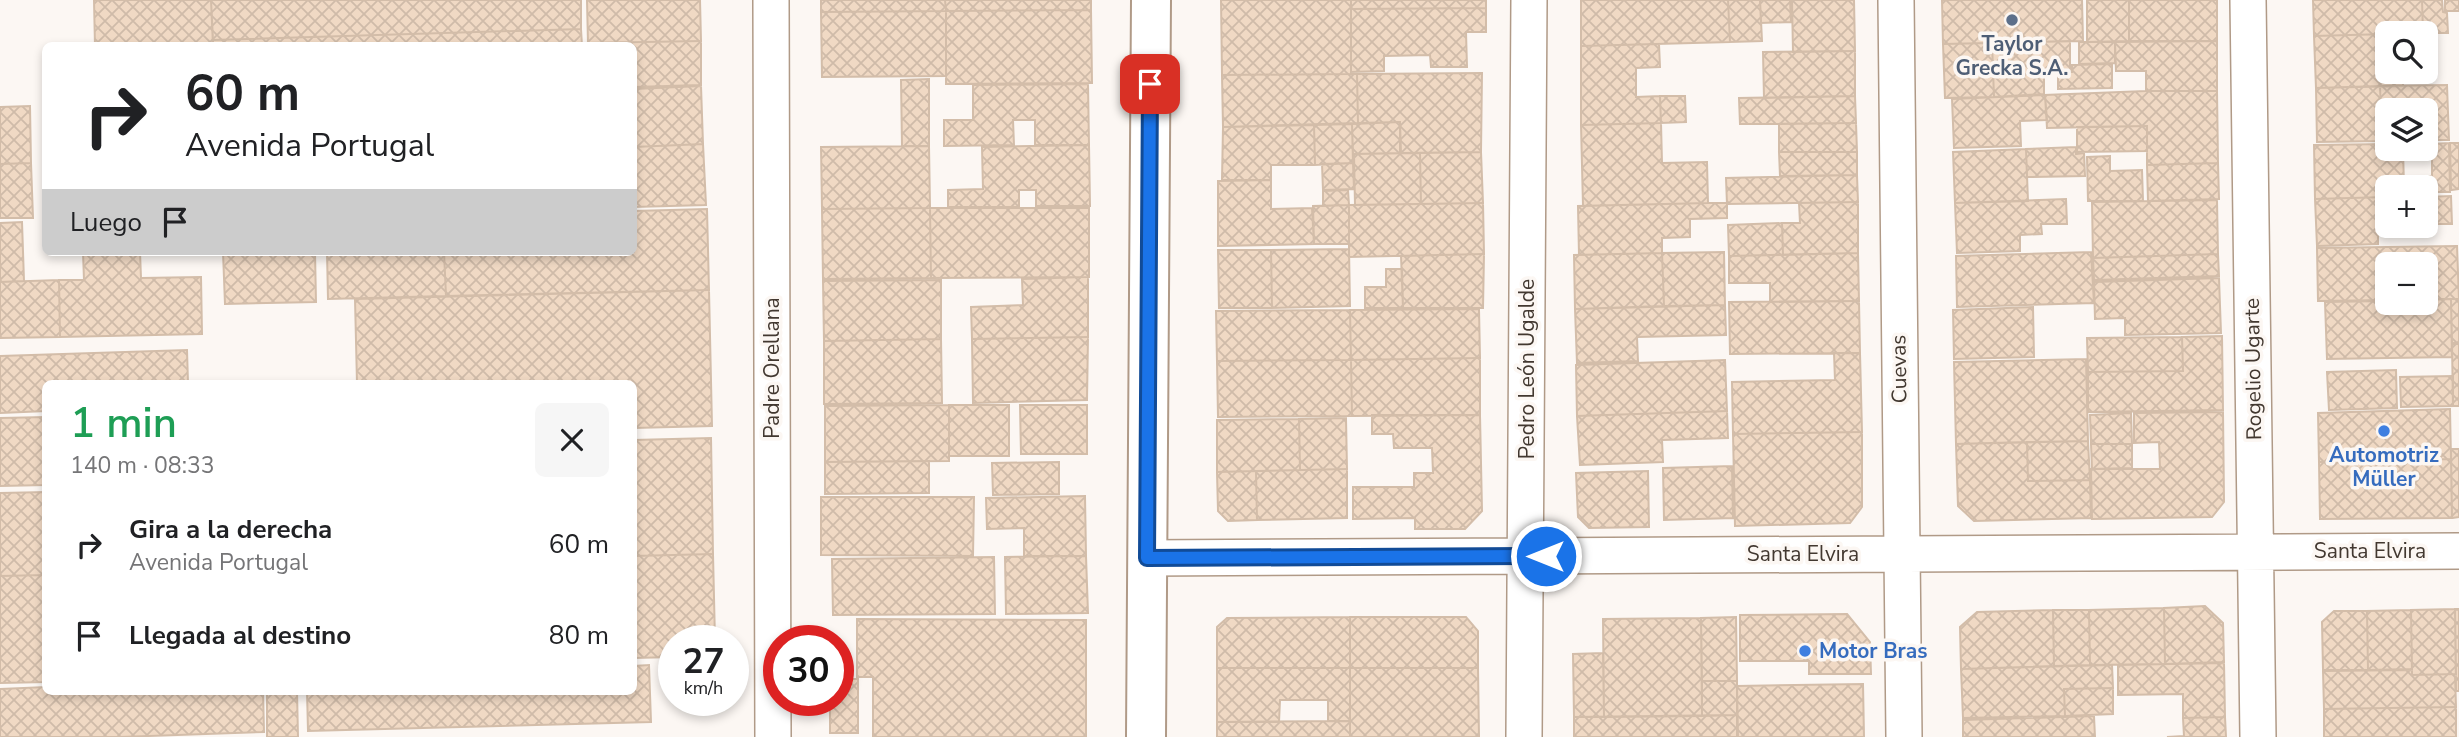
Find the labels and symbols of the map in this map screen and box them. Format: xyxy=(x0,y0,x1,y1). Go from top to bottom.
marker: Taylor Grecka S.A. xyxy=(2004,12,2020,28)
place label: Taylor Grecka S.A. xyxy=(1955,30,2069,82)
pin xyxy=(1120,54,1180,114)
street label: Pedro León Ugalde xyxy=(1513,279,1541,459)
street label: Padre Orellana xyxy=(758,297,786,439)
street label: Rogelio Ugarte xyxy=(2238,298,2268,440)
street label: Cuevas xyxy=(1884,334,1914,404)
marker: Automotriz Müller xyxy=(2376,423,2392,439)
place label: Automotriz Müller xyxy=(2329,441,2439,493)
position arrow xyxy=(1509,519,1583,593)
street label: Santa Elvira xyxy=(2314,537,2426,565)
street label: Santa Elvira xyxy=(1747,540,1859,568)
speed limit sign: 30 xyxy=(763,625,854,716)
place label: Motor Bras xyxy=(1819,637,1928,665)
marker: Motor Bras xyxy=(1797,643,1813,659)

